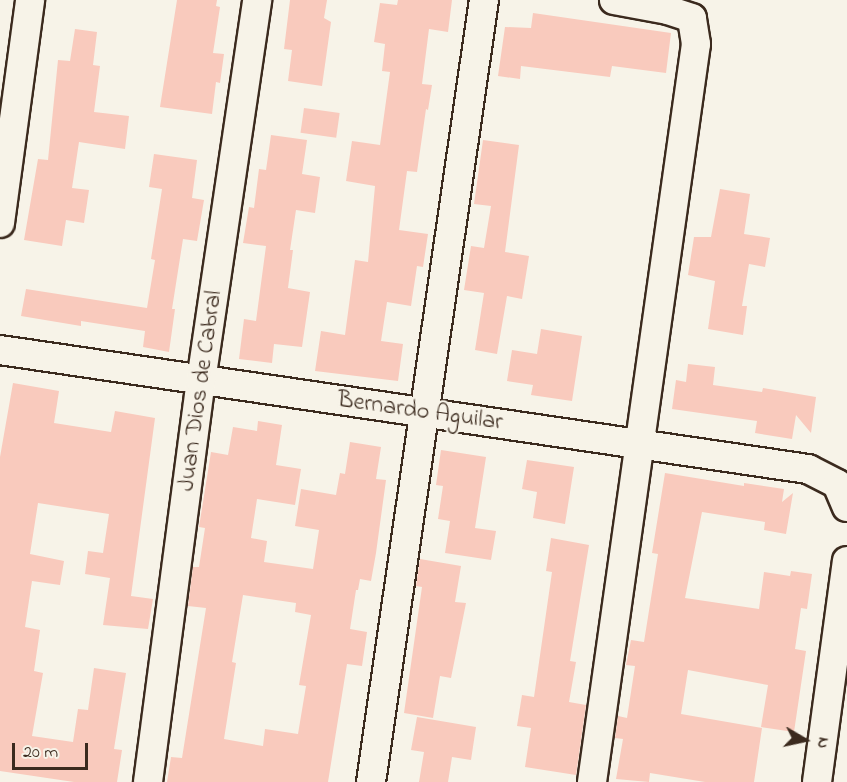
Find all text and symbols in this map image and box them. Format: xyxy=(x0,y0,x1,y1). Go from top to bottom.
street label: Juan Dios de Cabral xyxy=(173,289,229,493)
street label: Bernardo Aguilar xyxy=(336,386,504,438)
north arrow xyxy=(775,710,835,770)
scale bar xyxy=(15,731,92,769)
text: N xyxy=(810,736,835,750)
text: 20 m xyxy=(23,740,58,766)

